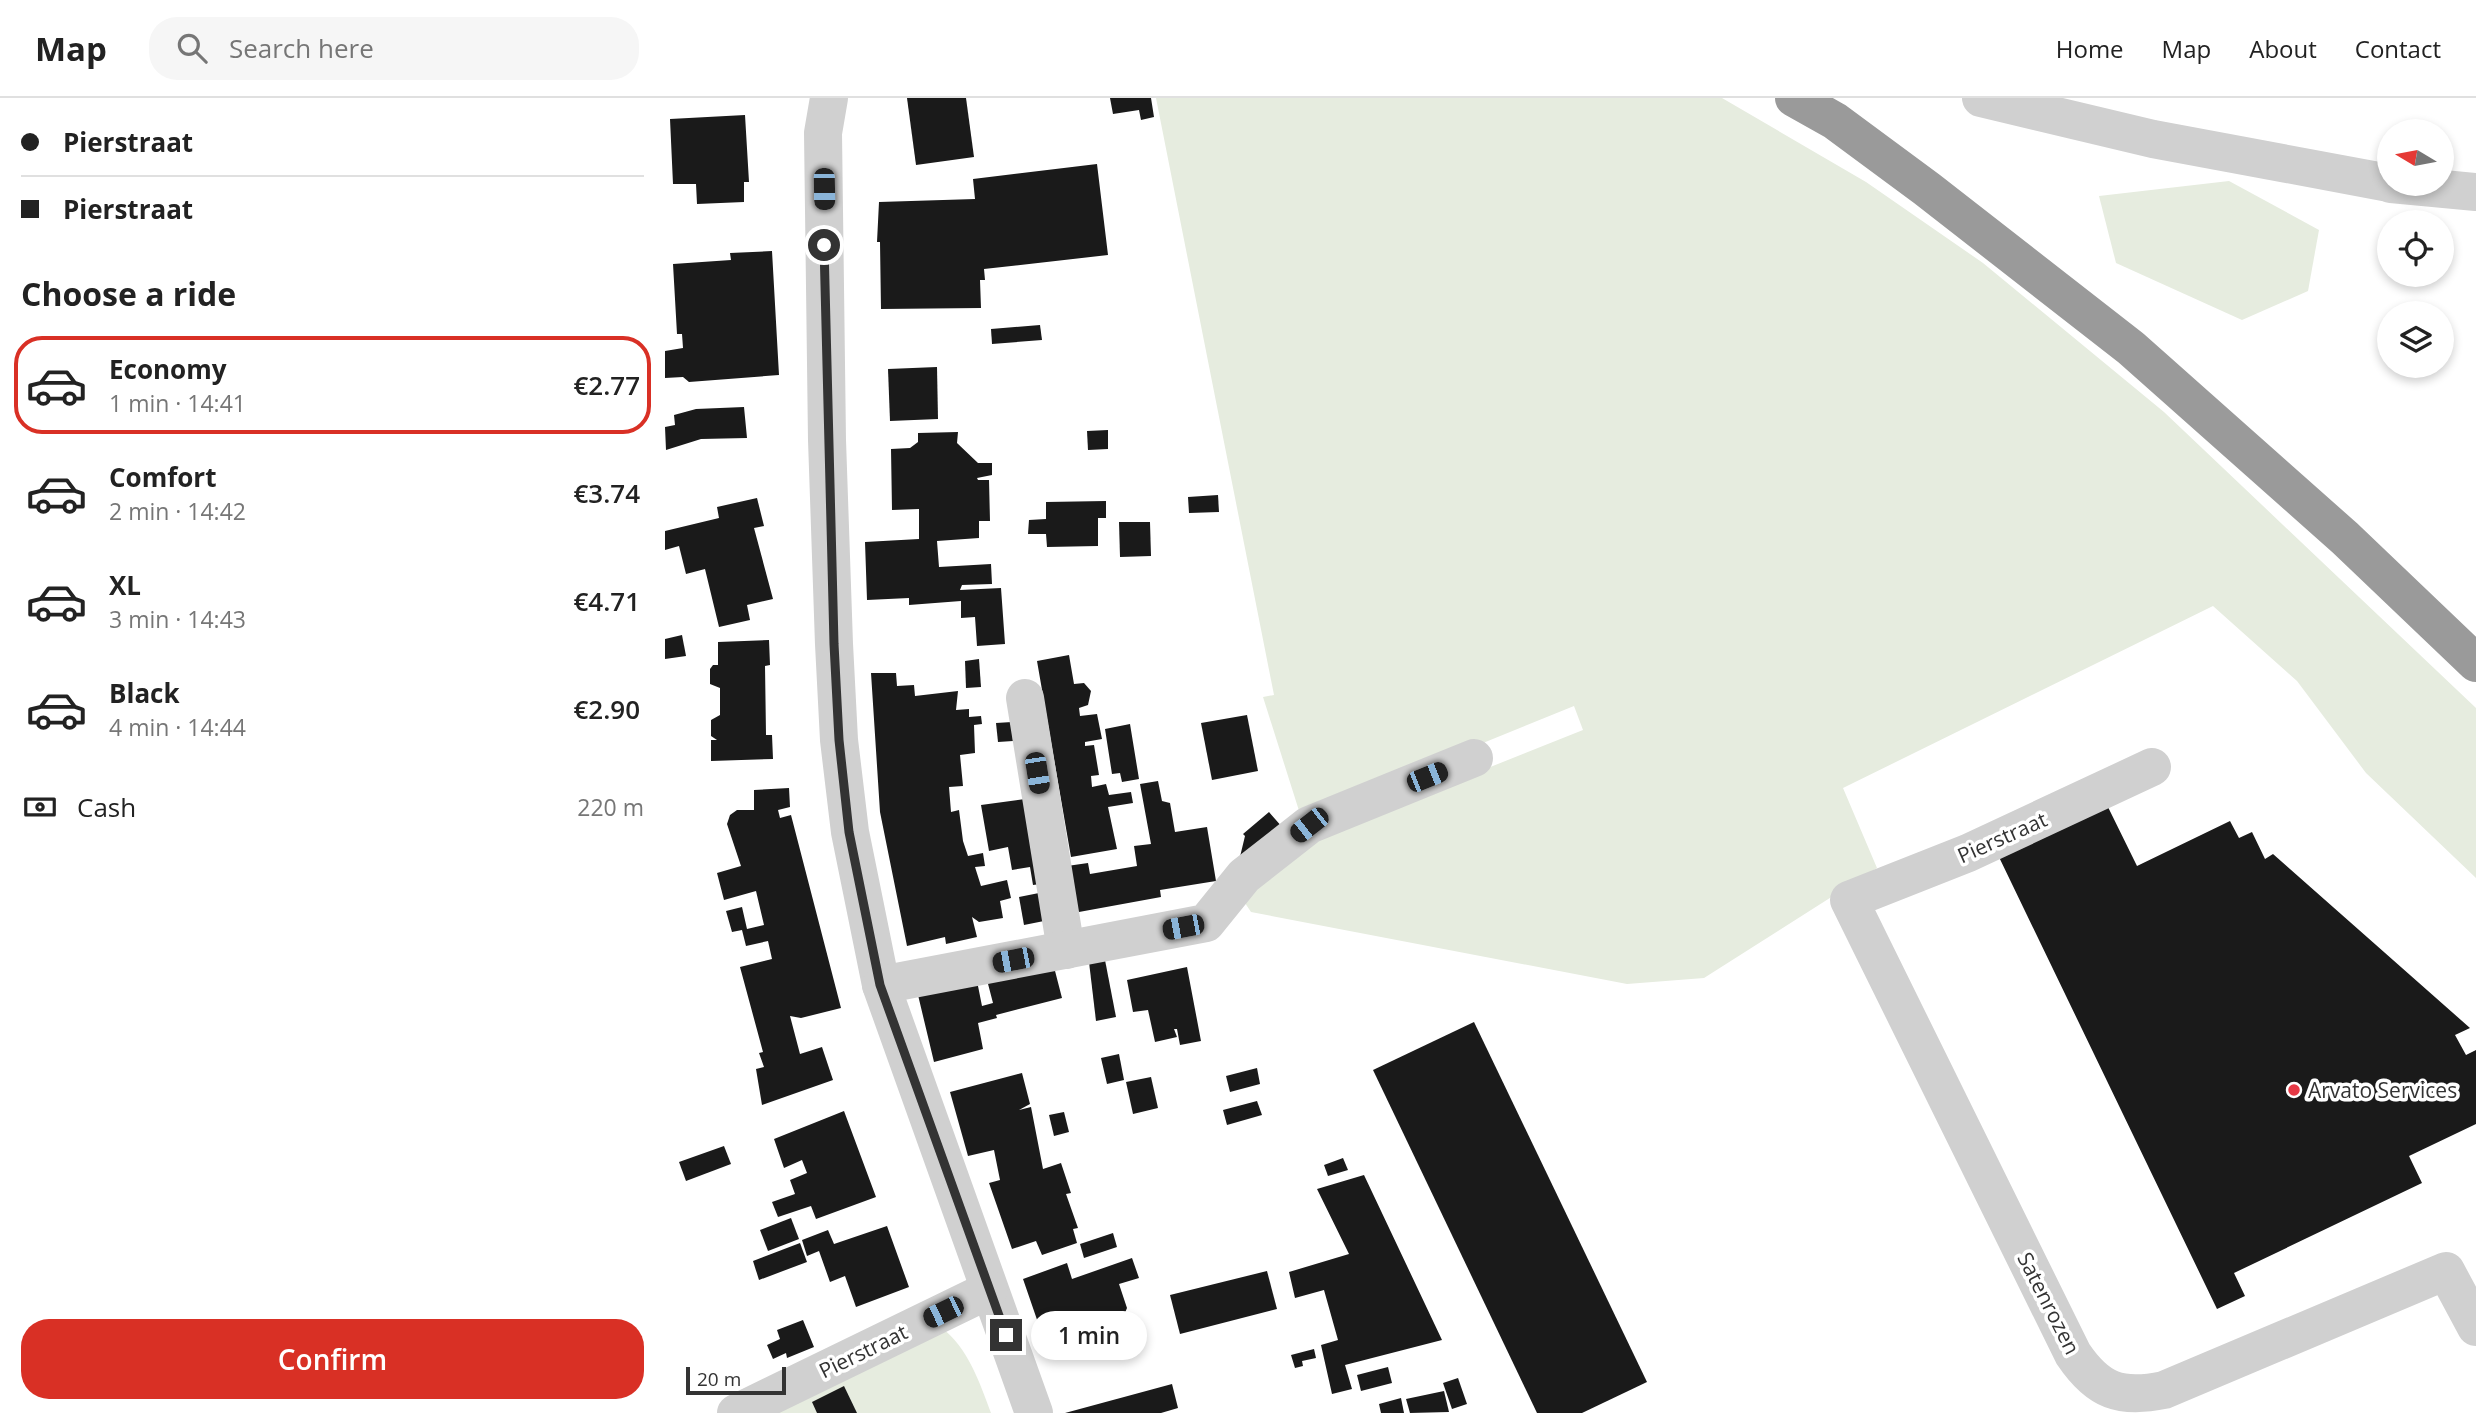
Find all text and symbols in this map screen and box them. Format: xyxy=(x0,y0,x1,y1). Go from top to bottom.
search box xyxy=(149,17,639,80)
text: Map xyxy=(35,26,107,71)
icon: search xyxy=(173,29,211,67)
text: Search here xyxy=(229,30,374,66)
text: Home xyxy=(2056,32,2124,65)
text: Map xyxy=(2162,32,2211,65)
text: About xyxy=(2249,32,2317,65)
text: Contact xyxy=(2355,32,2441,65)
north arrow xyxy=(2377,119,2453,196)
map controls xyxy=(2377,119,2454,378)
text: Pierstraat xyxy=(63,124,193,160)
car xyxy=(814,168,835,210)
text: Pierstraat xyxy=(63,191,193,227)
button: locate xyxy=(2377,210,2454,287)
route start xyxy=(808,229,840,261)
text: Choose a ride xyxy=(21,272,236,315)
button: layers xyxy=(2377,301,2454,378)
text: Economy xyxy=(109,351,227,387)
icon: car xyxy=(25,354,88,417)
text: €2.77 xyxy=(573,367,640,403)
text: 1 min · 14:41 xyxy=(109,387,246,419)
text: Comfort xyxy=(109,459,216,495)
icon: car xyxy=(25,462,88,525)
text: €3.74 xyxy=(573,475,640,511)
text: 2 min · 14:42 xyxy=(109,495,246,527)
text: XL xyxy=(109,567,141,603)
icon: car xyxy=(25,570,88,633)
text: €4.71 xyxy=(573,583,640,619)
text: 3 min · 14:43 xyxy=(109,603,246,635)
text: Black xyxy=(109,675,180,711)
icon: car xyxy=(25,678,88,741)
text: €2.90 xyxy=(573,691,640,727)
text: 4 min · 14:44 xyxy=(109,711,246,743)
car xyxy=(1024,751,1051,795)
car xyxy=(1404,759,1451,795)
icon: cash xyxy=(21,788,59,826)
text: Cash xyxy=(77,789,136,825)
text: 220 m xyxy=(577,791,644,823)
car xyxy=(1286,804,1333,846)
street label: Pierstraat xyxy=(1953,805,2051,869)
car xyxy=(1161,913,1206,941)
car xyxy=(991,946,1036,974)
place label: Arvato Services xyxy=(2308,1076,2457,1104)
marker: Arvato Services xyxy=(2286,1082,2302,1098)
street label: Satenrozen xyxy=(2011,1247,2087,1359)
car xyxy=(920,1293,967,1331)
callout: 1 min xyxy=(1031,1310,1146,1360)
street label: Pierstraat xyxy=(814,1318,912,1384)
button: Confirm xyxy=(21,1319,644,1399)
route end xyxy=(990,1319,1022,1351)
text: 1 min xyxy=(1058,1319,1120,1351)
scale bar xyxy=(686,1364,786,1396)
text: 20 m xyxy=(697,1366,741,1392)

